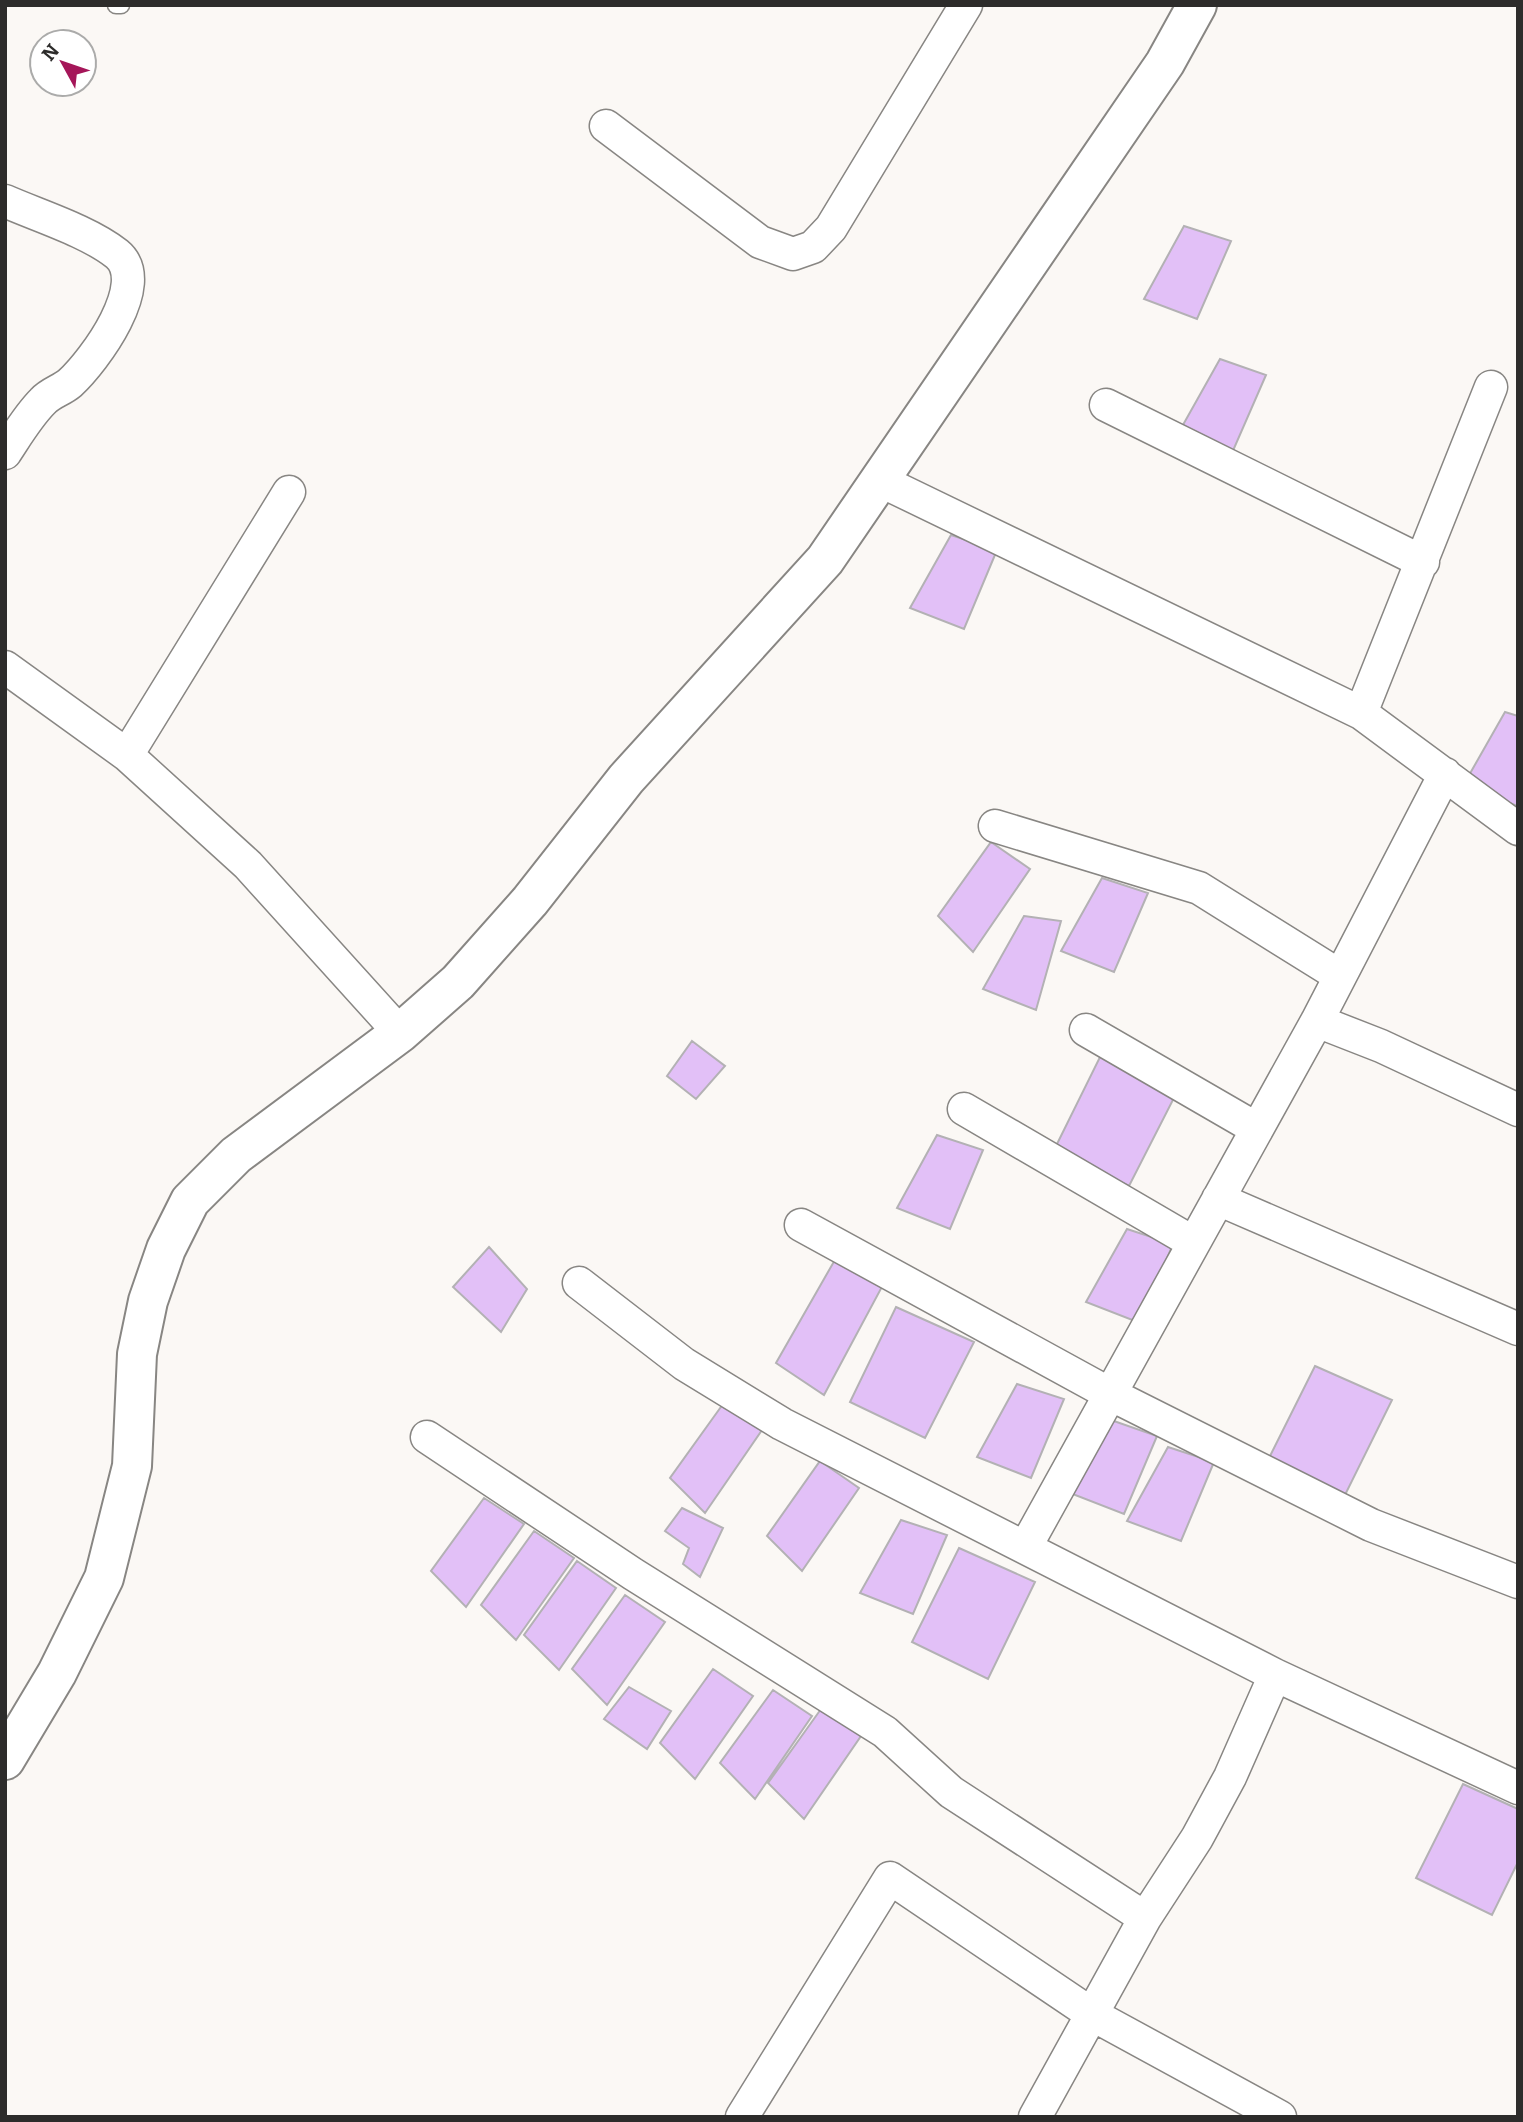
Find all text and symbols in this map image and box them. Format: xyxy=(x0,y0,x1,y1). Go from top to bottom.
north arrow xyxy=(28,28,98,98)
text: N xyxy=(37,39,64,65)

